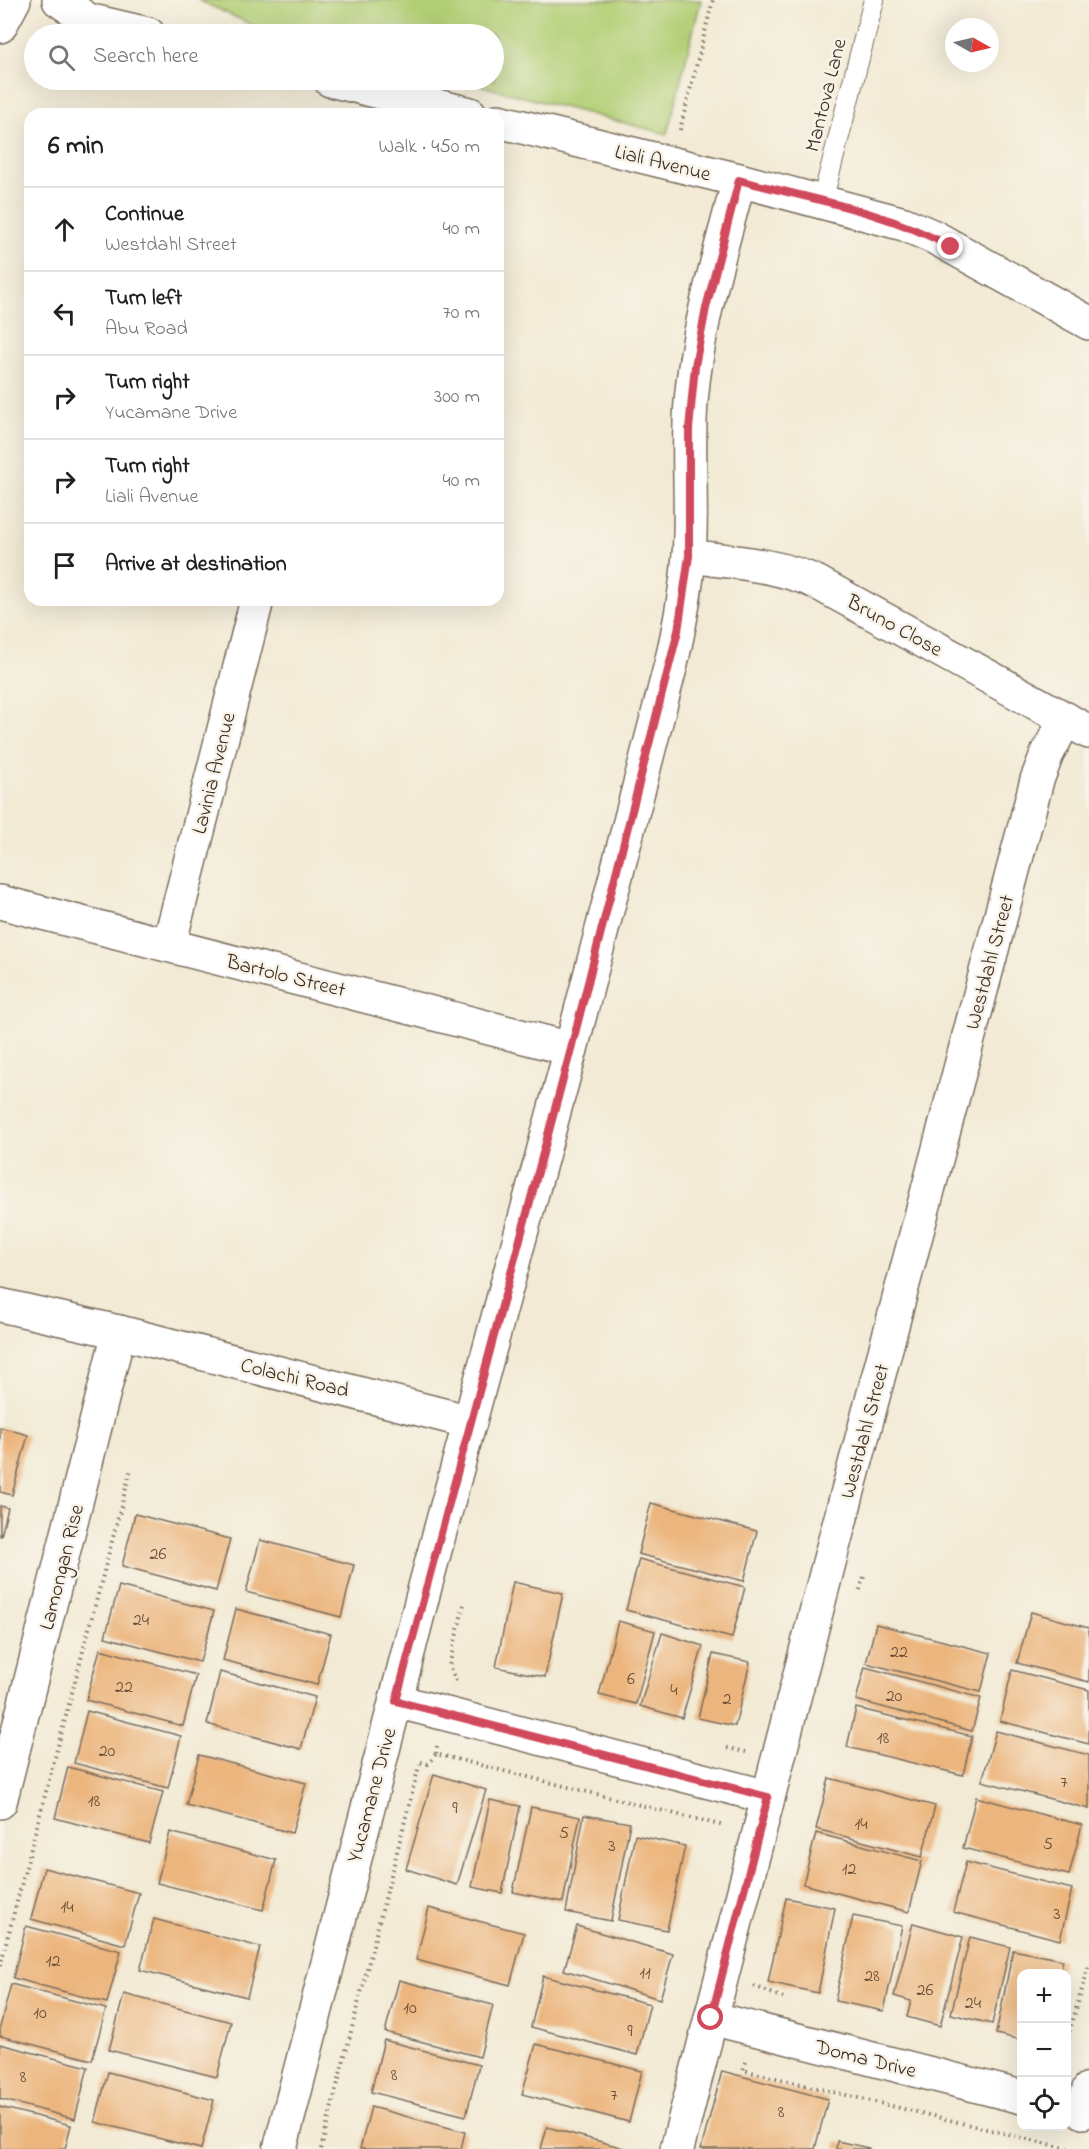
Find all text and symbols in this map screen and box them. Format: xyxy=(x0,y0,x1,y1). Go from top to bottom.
north arrow xyxy=(945,18,999,72)
search box xyxy=(24,24,504,90)
street label: Mantova Lane xyxy=(798,35,856,155)
icon: search xyxy=(45,41,78,74)
text: Search here xyxy=(93,41,198,73)
text: 6 min xyxy=(48,128,104,166)
text: Walk · 450 m xyxy=(378,133,480,162)
street label: Liali Avenue xyxy=(611,138,714,191)
text: Continue xyxy=(105,199,184,231)
icon: ahead xyxy=(48,213,81,246)
text: 40 m xyxy=(443,215,480,244)
text: Westdahl Street xyxy=(105,231,237,260)
route end xyxy=(937,233,963,259)
text: Turn left xyxy=(105,283,182,315)
icon: left xyxy=(48,297,81,330)
text: 70 m xyxy=(443,299,480,328)
text: Abu Road xyxy=(105,315,188,344)
text: Turn right xyxy=(105,367,190,399)
icon: right xyxy=(48,381,81,414)
text: 300 m xyxy=(434,383,480,412)
text: Yucamane Drive xyxy=(105,399,237,428)
text: Turn right xyxy=(105,451,190,483)
icon: right xyxy=(48,465,81,498)
text: 40 m xyxy=(443,467,480,496)
text: Liali Avenue xyxy=(105,483,199,512)
icon: arrive xyxy=(48,549,81,582)
text: Arrive at destination xyxy=(105,549,287,581)
street label: Bruno Close xyxy=(840,588,948,666)
street label: Lavinia Avenue xyxy=(185,709,245,838)
street label: Westdahl Street xyxy=(959,892,1023,1033)
street label: Bartolo Street xyxy=(222,947,348,1006)
street label: Colachi Road xyxy=(237,1351,352,1407)
street label: Westdahl Street xyxy=(834,1361,898,1502)
street label: Lamongan Rise xyxy=(33,1501,95,1634)
house number: 26 xyxy=(150,1542,167,1568)
house number: 24 xyxy=(133,1608,150,1634)
house number: 22 xyxy=(890,1640,908,1666)
house number: 6 xyxy=(627,1667,635,1693)
house number: 22 xyxy=(115,1675,133,1701)
house number: 4 xyxy=(670,1678,678,1704)
house number: 20 xyxy=(886,1684,903,1710)
house number: 2 xyxy=(723,1687,732,1713)
street label: Yucamane Drive xyxy=(340,1724,406,1866)
house number: 18 xyxy=(877,1726,889,1752)
house number: 20 xyxy=(99,1739,116,1765)
house number: 7 xyxy=(1060,1770,1068,1796)
house number: 18 xyxy=(88,1789,100,1815)
house number: 9 xyxy=(452,1796,458,1822)
house number: 14 xyxy=(854,1812,868,1838)
house number: 5 xyxy=(559,1821,569,1847)
house number: 5 xyxy=(1043,1832,1053,1858)
house number: 3 xyxy=(608,1834,616,1860)
house number: 12 xyxy=(842,1857,856,1883)
house number: 14 xyxy=(60,1895,74,1921)
house number: 3 xyxy=(1053,1902,1061,1928)
house number: 12 xyxy=(46,1949,60,1975)
house number: 11 xyxy=(639,1961,651,1987)
house number: 28 xyxy=(864,1964,880,1990)
map controls xyxy=(1017,1969,1071,2131)
button: + xyxy=(1017,1969,1071,2023)
house number: 26 xyxy=(917,1978,934,2004)
house number: 24 xyxy=(965,1991,982,2017)
house number: 10 xyxy=(403,1996,417,2022)
house number: 10 xyxy=(33,2001,47,2027)
route start xyxy=(697,2004,723,2030)
house number: 9 xyxy=(627,2019,633,2045)
button: − xyxy=(1017,2023,1071,2077)
street label: Doma Drive xyxy=(811,2033,920,2087)
house number: 8 xyxy=(391,2063,398,2089)
house number: 8 xyxy=(20,2065,27,2091)
button: locate xyxy=(1017,2077,1071,2131)
house number: 7 xyxy=(610,2083,618,2109)
house number: 8 xyxy=(778,2100,785,2126)

